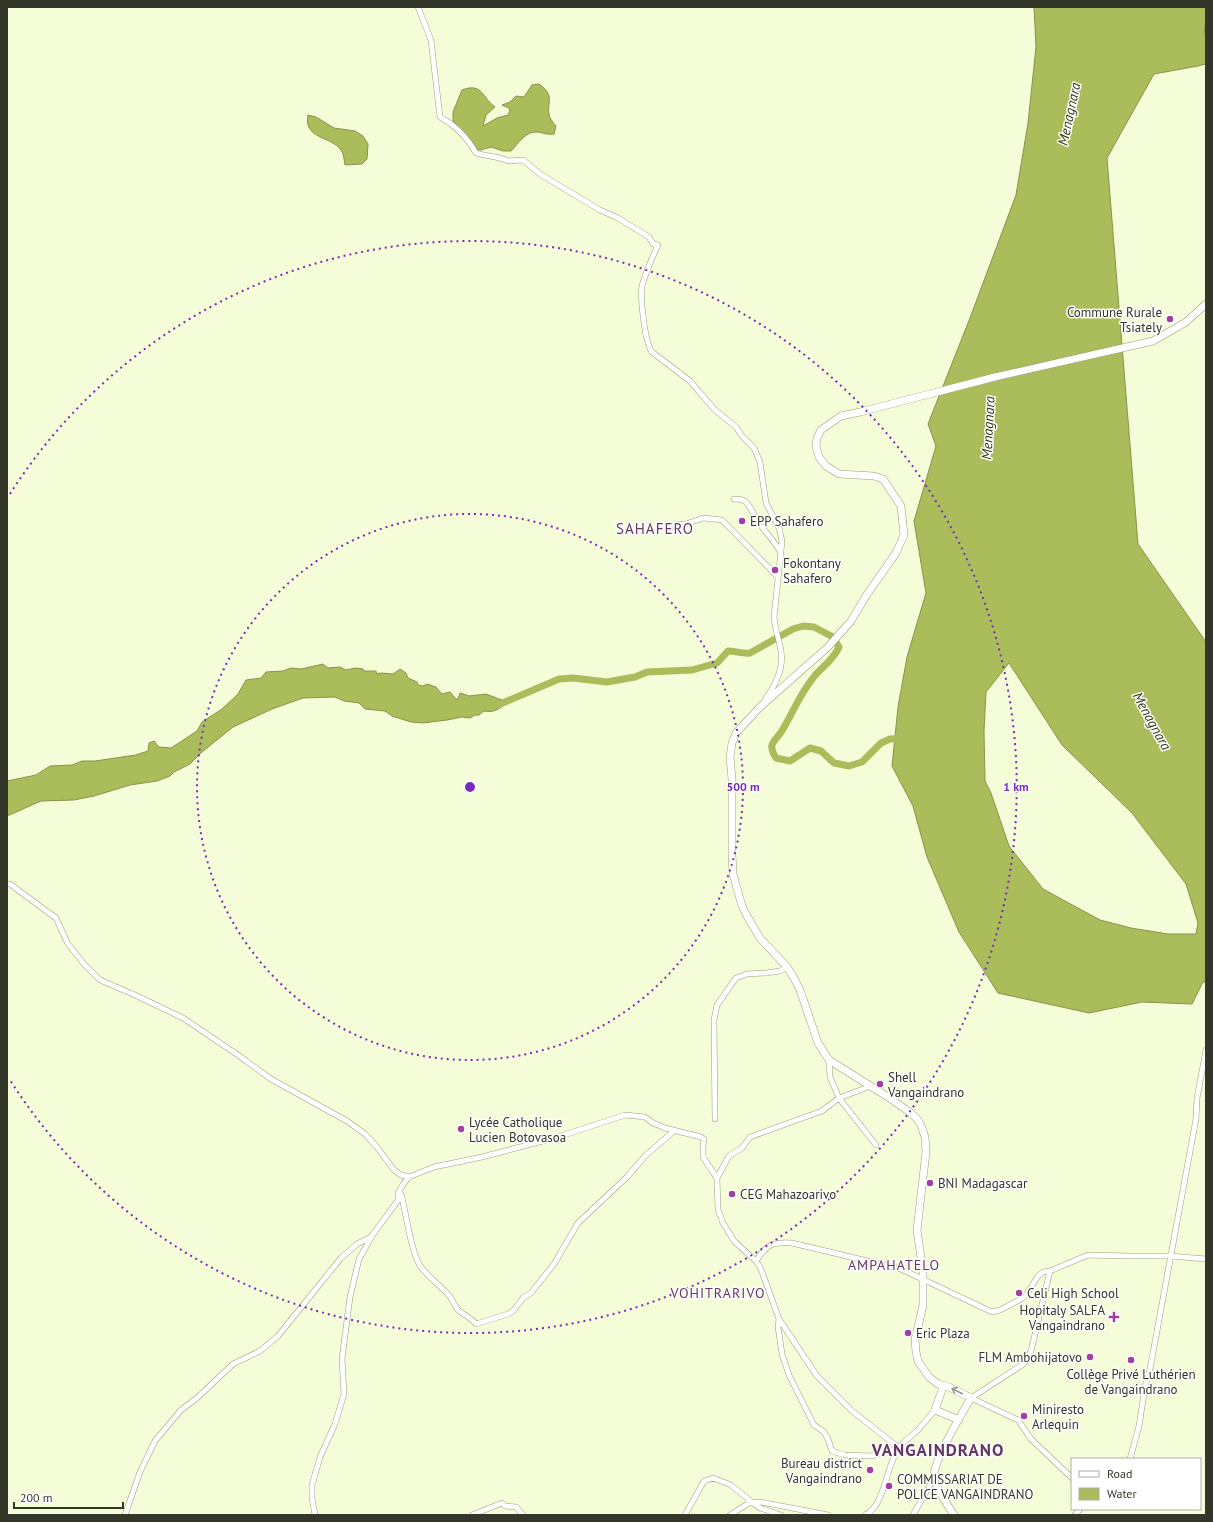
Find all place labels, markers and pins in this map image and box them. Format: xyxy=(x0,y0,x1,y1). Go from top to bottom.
place label: Commune Rurale Tsiately xyxy=(1067,304,1162,336)
marker: Commune Rurale Tsiately xyxy=(1165,314,1175,324)
place label: EPP Sahafero xyxy=(750,513,823,530)
marker: EPP Sahafero xyxy=(737,516,747,526)
place label: Fokontany Sahafero xyxy=(783,555,841,587)
marker: Fokontany Sahafero xyxy=(770,565,780,575)
centre of rings xyxy=(463,780,477,794)
place label: Shell Vangaindrano xyxy=(887,1069,964,1101)
marker: Shell Vangaindrano xyxy=(875,1079,885,1089)
place label: Lycée Catholique Lucien Botovasoa xyxy=(469,1114,566,1146)
marker: Lycée Catholique Lucien Botovasoa xyxy=(456,1124,466,1134)
place label: BNI Madagascar xyxy=(938,1175,1028,1192)
marker: BNI Madagascar xyxy=(925,1178,935,1188)
place label: CEG Mahazoarivo xyxy=(740,1186,836,1203)
marker: CEG Mahazoarivo xyxy=(727,1189,737,1199)
place label: Celi High School xyxy=(1027,1285,1119,1302)
marker: Celi High School xyxy=(1014,1288,1024,1298)
place label: Hopitaly SALFA Vangaindrano xyxy=(1020,1302,1105,1334)
marker: Hopitaly SALFA Vangaindrano xyxy=(1108,1311,1120,1323)
place label: Eric Plaza xyxy=(916,1325,970,1342)
marker: Eric Plaza xyxy=(903,1328,913,1338)
place label: FLM Ambohijatovo xyxy=(978,1349,1082,1366)
marker: FLM Ambohijatovo xyxy=(1085,1352,1095,1362)
marker: Collège Privé Luthérien de Vangaindrano xyxy=(1126,1355,1136,1365)
place label: Collège Privé Luthérien de Vangaindrano xyxy=(1066,1366,1196,1398)
place label: Miniresto Arlequin xyxy=(1032,1401,1084,1433)
marker: Miniresto Arlequin xyxy=(1019,1411,1029,1421)
place label: Bureau district Vangaindrano xyxy=(781,1455,863,1487)
marker: Bureau district Vangaindrano xyxy=(865,1465,875,1475)
place label: COMMISSARIAT DE POLICE VANGAINDRANO xyxy=(897,1471,1033,1503)
marker: COMMISSARIAT DE POLICE VANGAINDRANO xyxy=(884,1481,894,1491)

